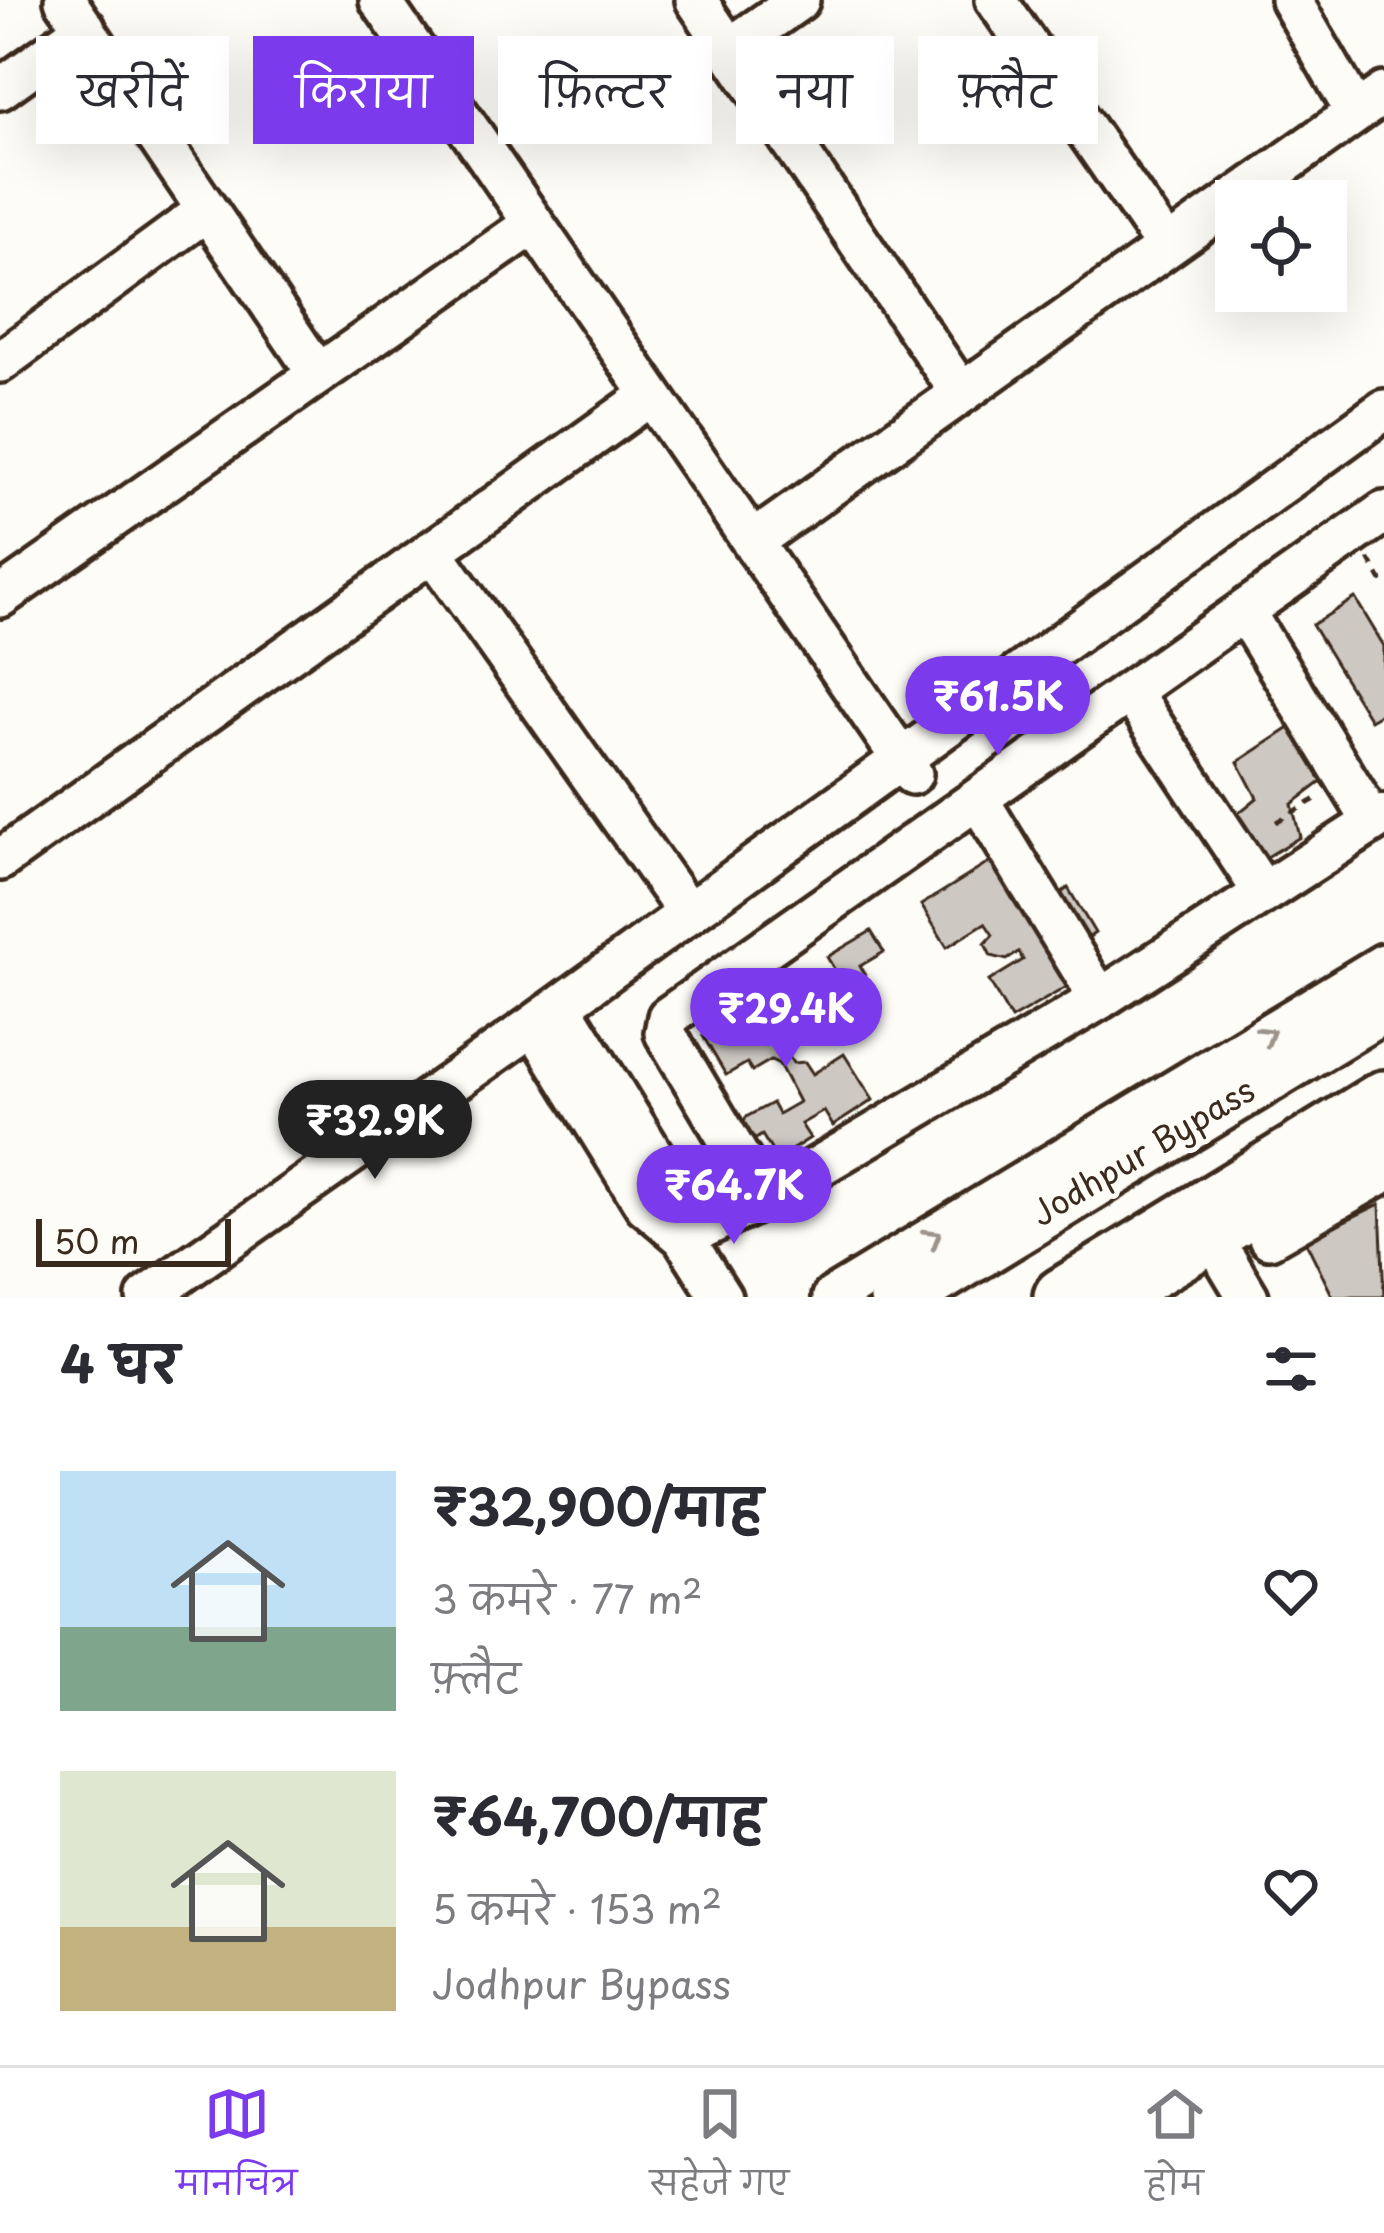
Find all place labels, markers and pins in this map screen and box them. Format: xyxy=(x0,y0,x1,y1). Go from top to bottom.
pin: ₹61.5K xyxy=(900,656,1096,758)
pin: ₹29.4K xyxy=(688,968,884,1070)
pin: ₹32.9K xyxy=(277,1080,473,1182)
pin: ₹64.7K xyxy=(636,1145,832,1247)

